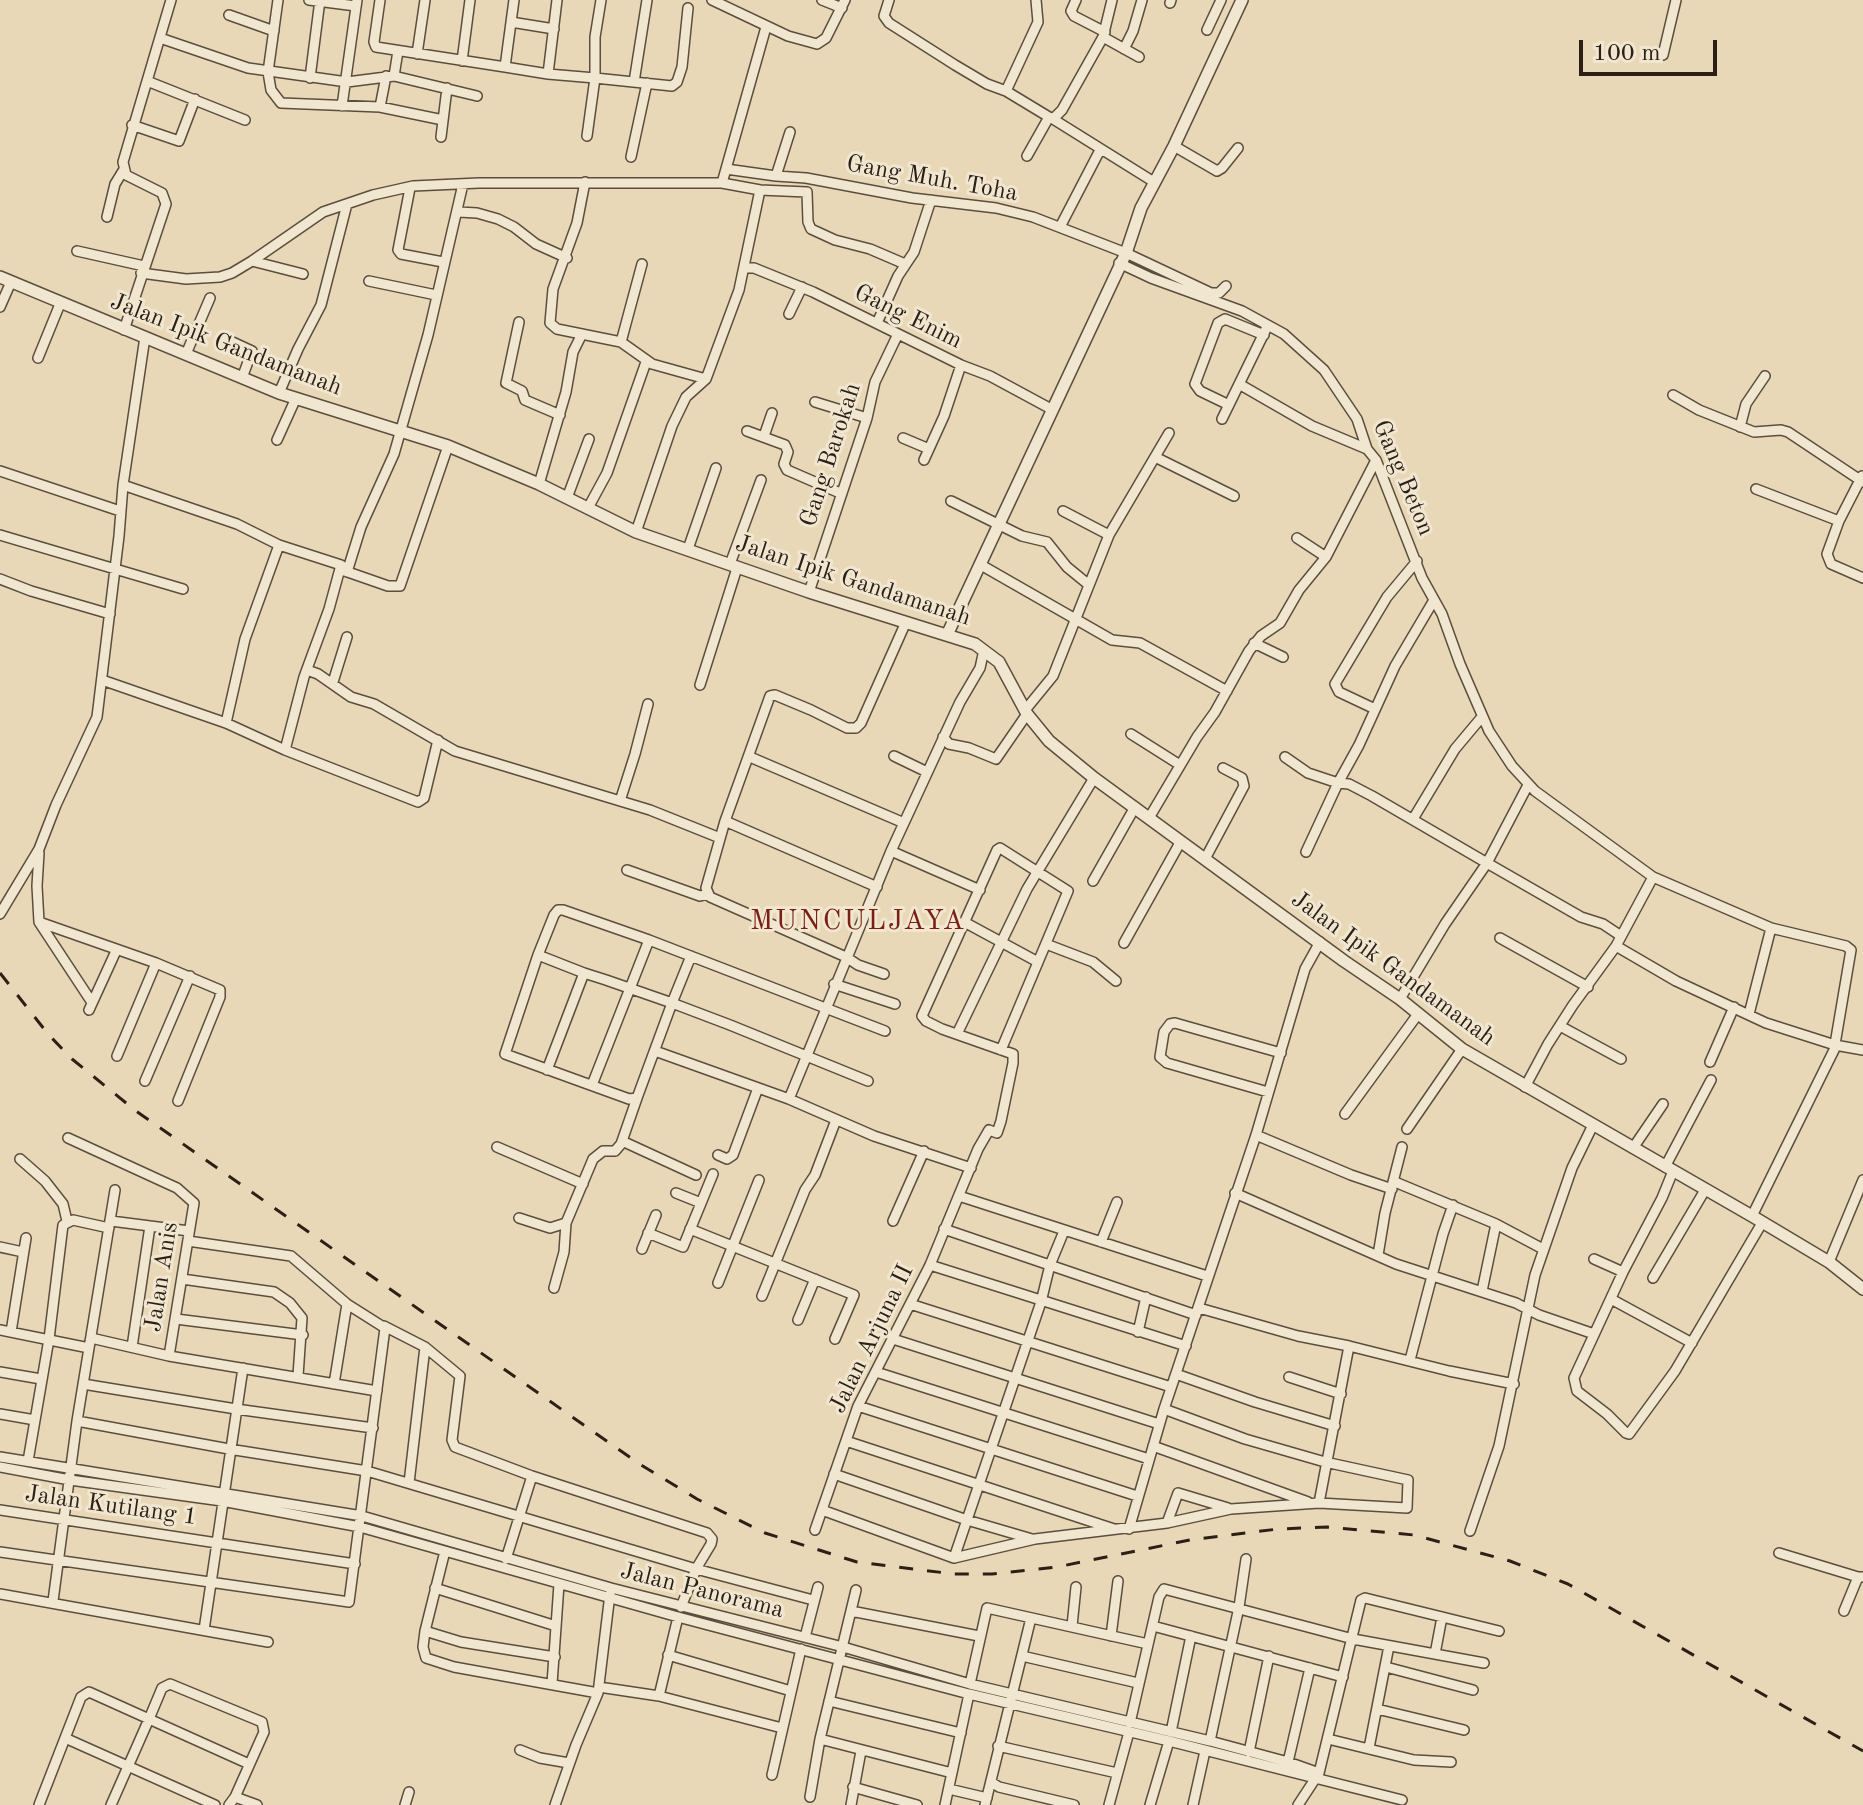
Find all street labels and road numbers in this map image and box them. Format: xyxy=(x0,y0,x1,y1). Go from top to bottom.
street label: Gang Muh. Toha xyxy=(844,150,1020,208)
street label: Gang Enim xyxy=(849,278,967,356)
street label: Jalan Ipik Gandamanah xyxy=(106,288,346,402)
street label: Gang Barokah xyxy=(794,380,868,530)
street label: Gang Beton xyxy=(1366,416,1440,540)
street label: Jalan Ipik Gandamanah xyxy=(732,529,974,633)
street label: Jalan Ipik Gandamanah xyxy=(1285,885,1501,1053)
street label: Jalan Anis xyxy=(139,1220,185,1334)
street label: Jalan Arjuna II xyxy=(824,1260,920,1418)
street label: Jalan Kutilang 1 xyxy=(23,1480,199,1532)
street label: Jalan Panorama xyxy=(617,1557,787,1625)

